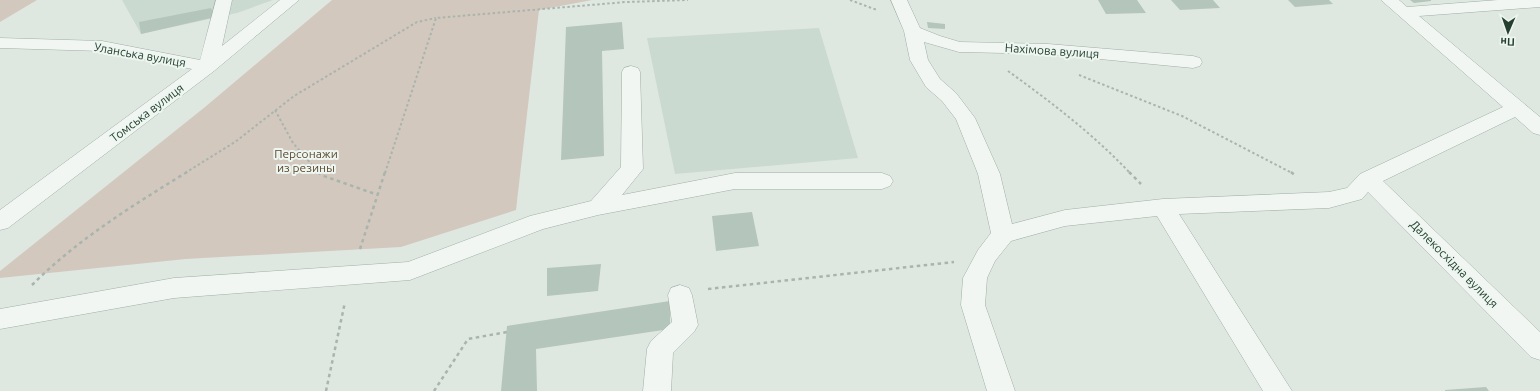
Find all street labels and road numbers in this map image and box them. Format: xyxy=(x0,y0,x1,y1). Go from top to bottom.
street label: Уланська вулиця xyxy=(93,40,187,69)
street label: Нахімова вулиця xyxy=(1004,41,1100,60)
street label: Томська вулиця xyxy=(107,81,186,144)
street label: Далекосхідна вулиця xyxy=(1408,217,1501,310)

